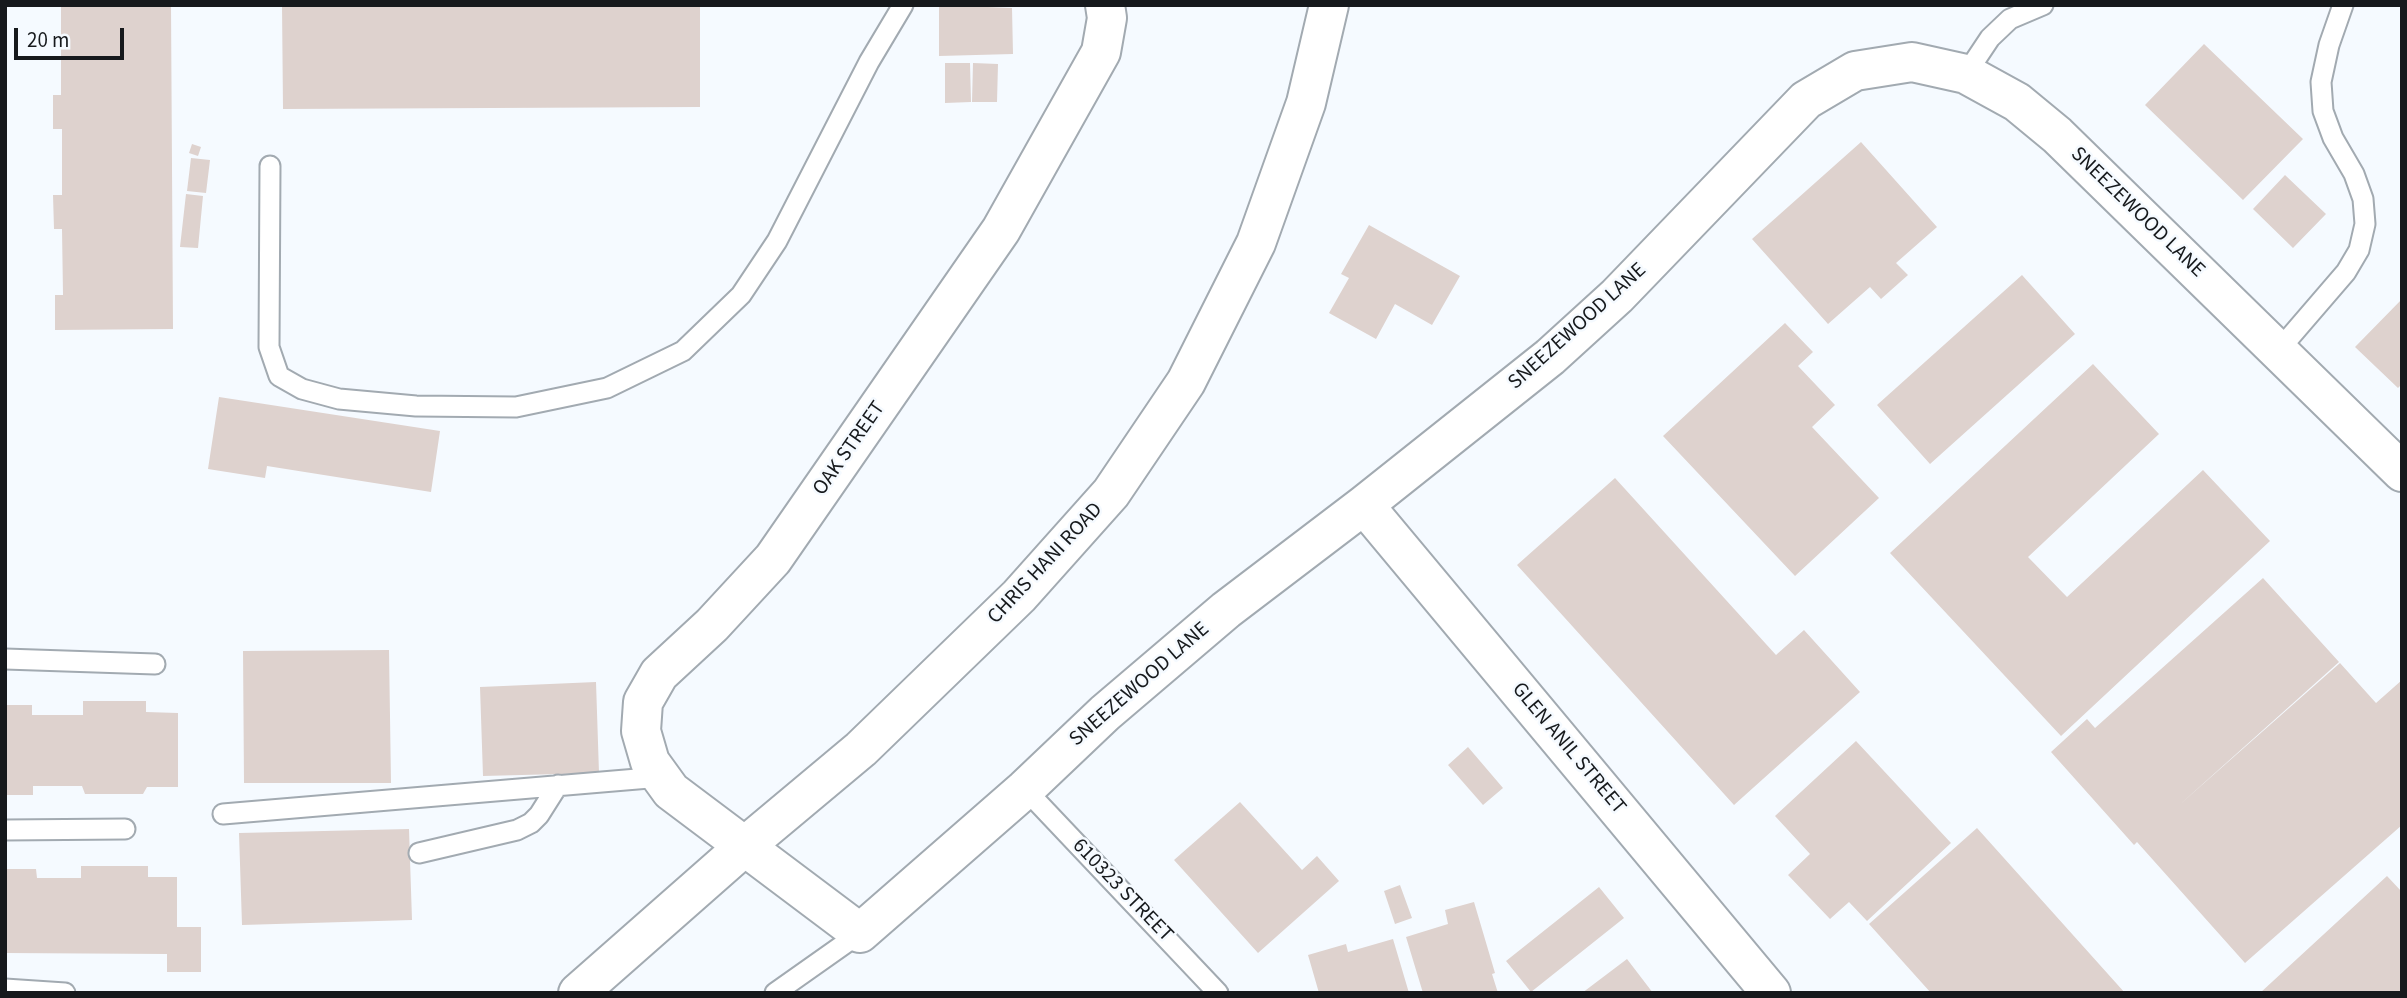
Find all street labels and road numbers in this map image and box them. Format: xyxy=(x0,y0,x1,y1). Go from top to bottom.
street label: SNEEZEWOOD LANE xyxy=(2065,142,2209,284)
street label: SNEEZEWOOD LANE xyxy=(1504,258,1652,396)
street label: OAK STREET xyxy=(808,397,892,501)
street label: CHRIS HANI ROAD xyxy=(983,498,1109,630)
street label: SNEEZEWOOD LANE xyxy=(1065,617,1215,753)
street label: GLEN ANIL STREET xyxy=(1506,678,1630,820)
street label: 610323 STREET xyxy=(1066,834,1178,948)

